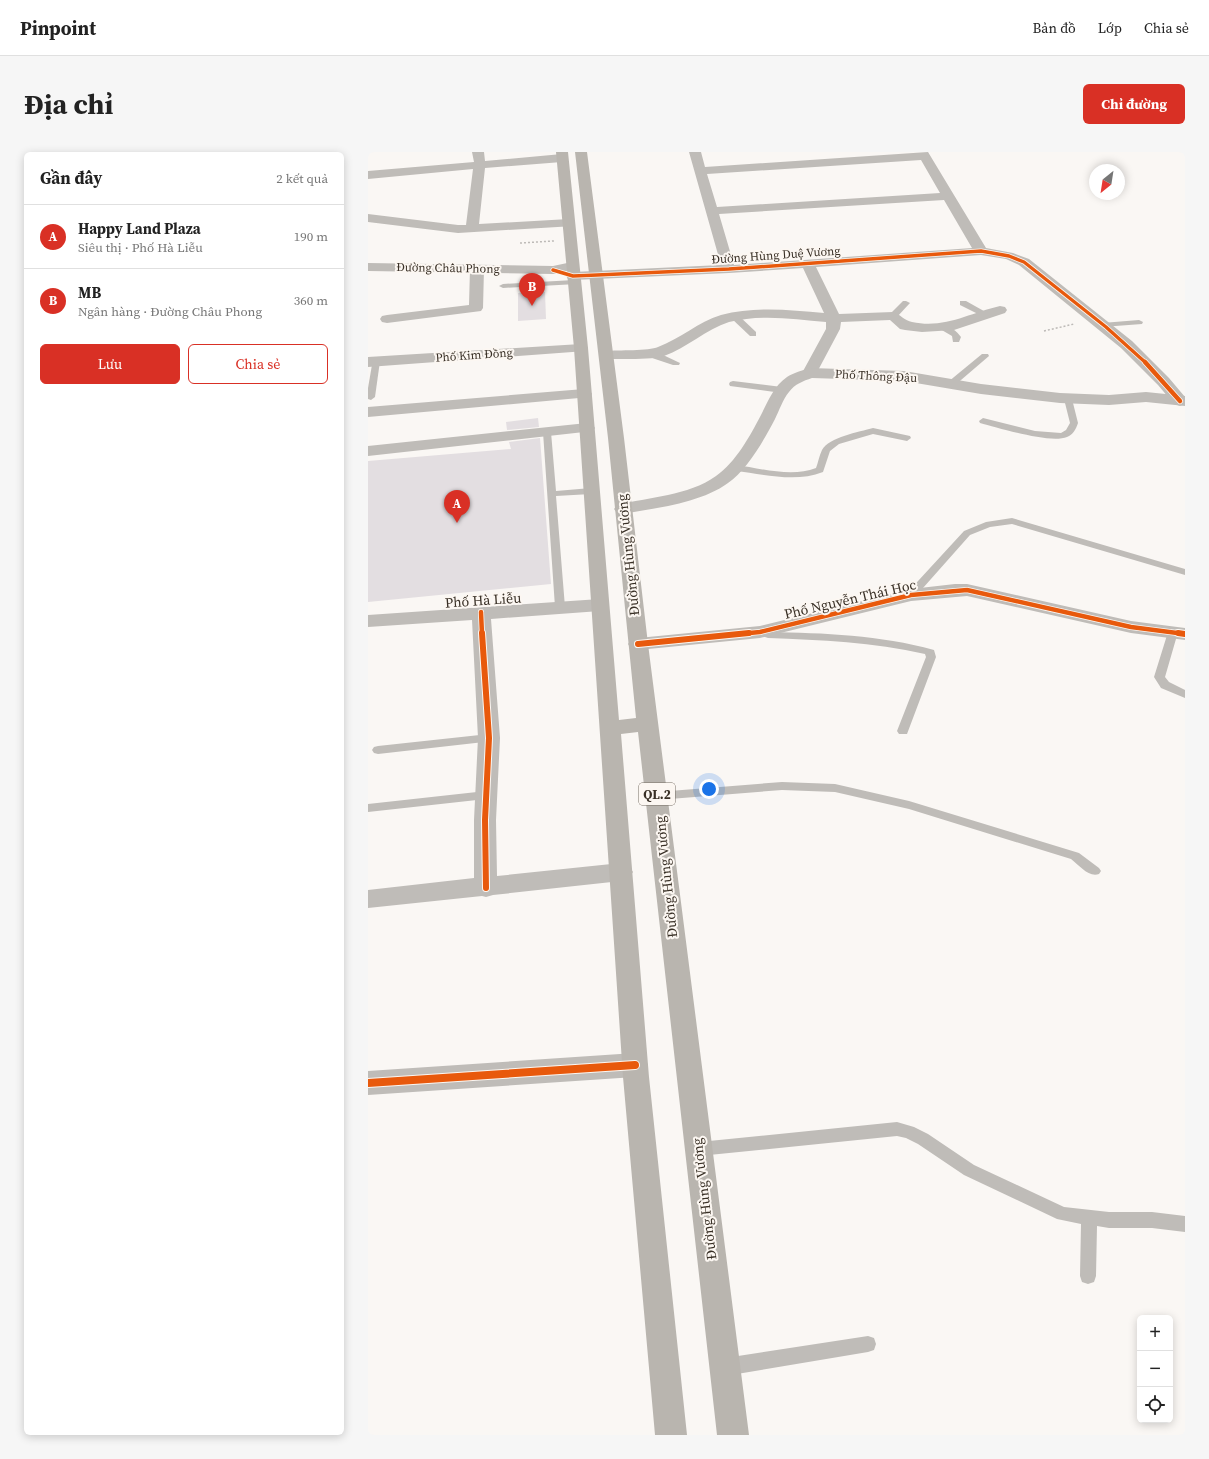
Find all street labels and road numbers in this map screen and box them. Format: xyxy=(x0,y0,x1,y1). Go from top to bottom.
street label: Đường Hùng Duệ Vương xyxy=(711,243,841,267)
street label: Đường Châu Phong xyxy=(396,259,500,277)
street label: Phố Kim Đồng xyxy=(435,344,513,366)
street label: Phố Thông Đậu xyxy=(834,366,918,386)
street label: Đường Hùng Vương xyxy=(612,493,644,617)
street label: Phố Nguyễn Thái Học xyxy=(782,574,918,624)
street label: Phố Hà Liễu xyxy=(444,587,522,613)
road number: QL.2 xyxy=(639,783,675,805)
street label: Đường Hùng Vương xyxy=(650,815,682,939)
street label: Đường Hùng Vương xyxy=(687,1137,721,1261)

